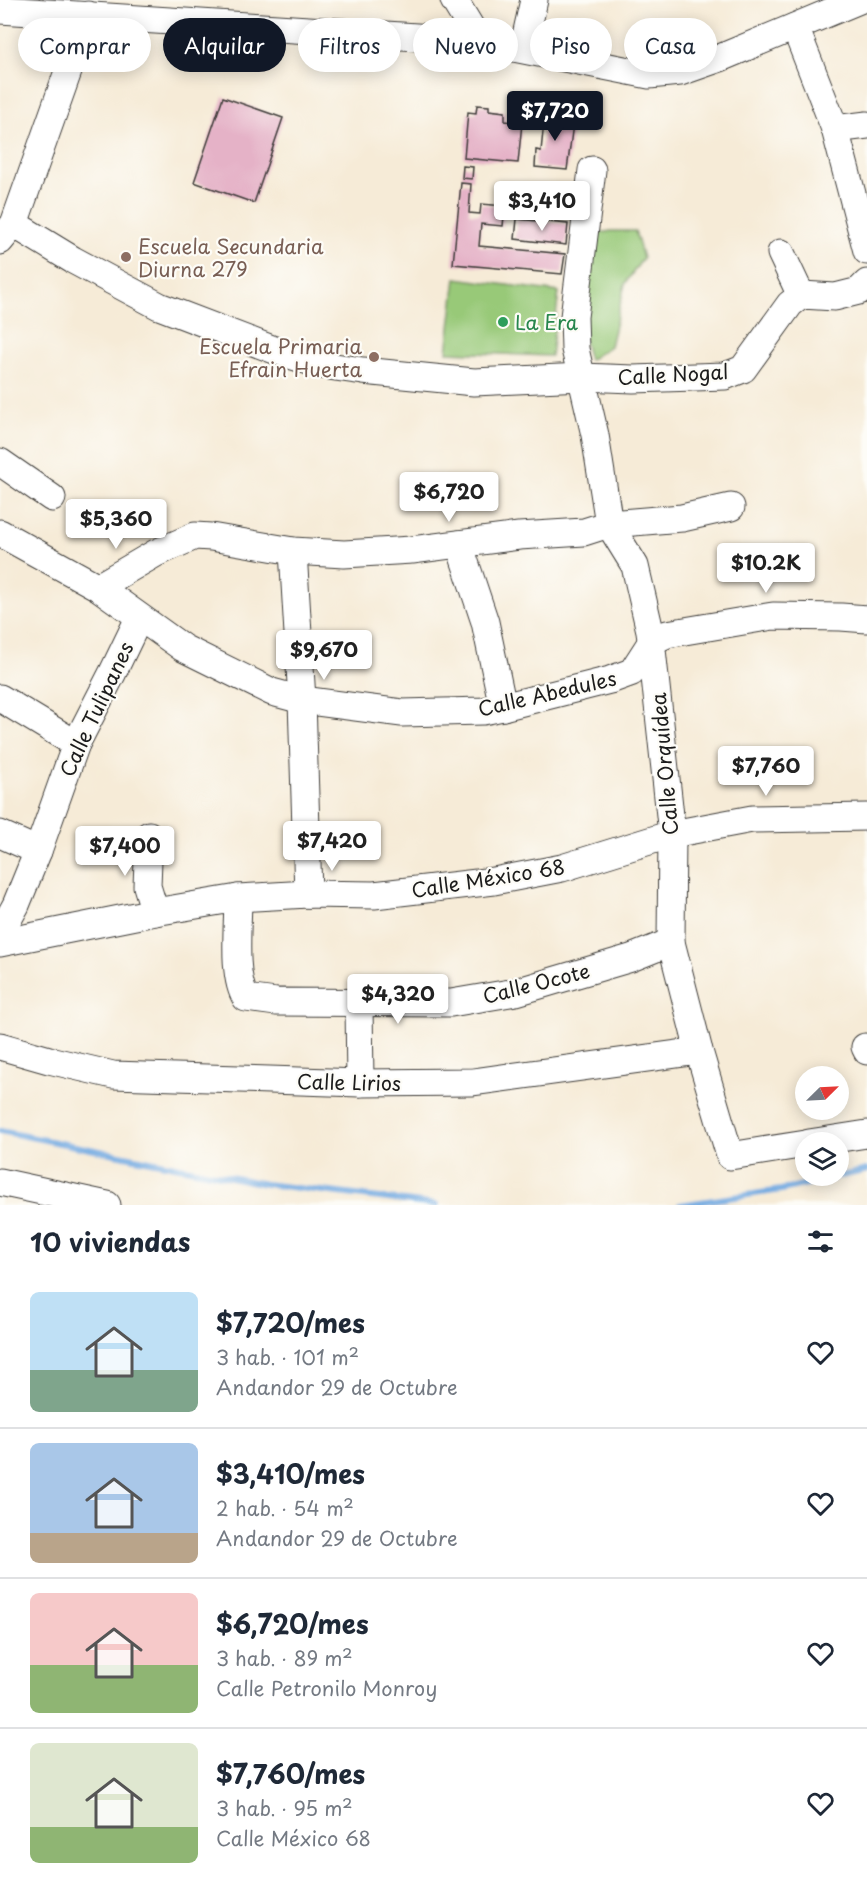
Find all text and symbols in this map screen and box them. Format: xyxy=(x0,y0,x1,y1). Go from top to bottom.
chip: Comprar xyxy=(18,18,151,72)
chip: Alquilar xyxy=(163,18,286,72)
chip: Filtros xyxy=(298,18,401,72)
chip: Nuevo xyxy=(413,18,518,72)
chip: Piso xyxy=(530,18,612,72)
chip: Casa xyxy=(624,18,717,72)
pin: $7,720 xyxy=(506,91,604,142)
text: $7,720 xyxy=(521,95,589,125)
pin: $3,410 xyxy=(493,181,591,232)
text: $3,410 xyxy=(508,185,576,215)
place label: Escuela Secundaria Diurna 279 xyxy=(138,231,324,284)
marker: Escuela Secundaria Diurna 279 xyxy=(119,250,133,264)
place label: La Era xyxy=(515,307,579,337)
marker: La Era xyxy=(496,315,510,329)
place label: Escuela Primaria Efrain Huerta xyxy=(199,331,362,384)
marker: Escuela Primaria Efrain Huerta xyxy=(367,350,381,364)
street label: Calle Nogal xyxy=(617,356,729,392)
pin: $6,720 xyxy=(400,472,498,523)
text: $6,720 xyxy=(413,476,485,506)
pin: $5,360 xyxy=(67,499,165,550)
text: $5,360 xyxy=(80,503,152,533)
pin: $10.2K xyxy=(717,543,815,594)
text: $10.2K xyxy=(731,547,801,577)
pin: $9,670 xyxy=(275,630,373,681)
text: $9,670 xyxy=(290,634,358,664)
street label: Calle Tulipanes xyxy=(52,637,140,781)
street label: Calle Abedules xyxy=(475,662,619,724)
street label: Calle Orquídea xyxy=(643,691,685,836)
pin: $7,760 xyxy=(717,746,815,797)
text: $7,760 xyxy=(732,750,800,780)
pin: $7,420 xyxy=(283,821,381,872)
text: $7,420 xyxy=(297,825,367,855)
pin: $7,400 xyxy=(76,826,174,877)
text: $7,400 xyxy=(89,830,161,860)
street label: Calle México 68 xyxy=(409,851,567,905)
street label: Calle Ocote xyxy=(479,955,593,1011)
pin: $4,320 xyxy=(349,974,447,1025)
text: $4,320 xyxy=(361,978,435,1008)
street label: Calle Lirios xyxy=(297,1066,401,1098)
north arrow xyxy=(795,1066,849,1120)
map controls xyxy=(795,1066,849,1186)
button: layers xyxy=(795,1132,849,1186)
text: 10 viviendas xyxy=(30,1222,191,1261)
icon: filters xyxy=(804,1225,837,1258)
text: $7,720/mes xyxy=(216,1303,365,1342)
icon: home xyxy=(78,1316,150,1388)
icon: heart xyxy=(804,1336,837,1369)
text: 3 hab. · 101 m² xyxy=(216,1342,359,1372)
text: Andandor 29 de Octubre xyxy=(216,1372,458,1402)
text: $3,410/mes xyxy=(216,1454,365,1493)
icon: home xyxy=(78,1467,150,1539)
icon: heart xyxy=(804,1487,837,1520)
text: 2 hab. · 54 m² xyxy=(216,1493,354,1523)
text: Andandor 29 de Octubre xyxy=(216,1523,458,1553)
text: $6,720/mes xyxy=(216,1604,369,1643)
icon: home xyxy=(78,1617,150,1689)
icon: heart xyxy=(804,1637,837,1670)
text: 3 hab. · 89 m² xyxy=(216,1643,353,1673)
text: Calle Petronilo Monroy xyxy=(216,1673,437,1703)
text: $7,760/mes xyxy=(216,1754,365,1793)
icon: home xyxy=(78,1767,150,1839)
icon: heart xyxy=(804,1787,837,1820)
text: 3 hab. · 95 m² xyxy=(216,1793,353,1823)
text: Calle México 68 xyxy=(216,1823,371,1853)

